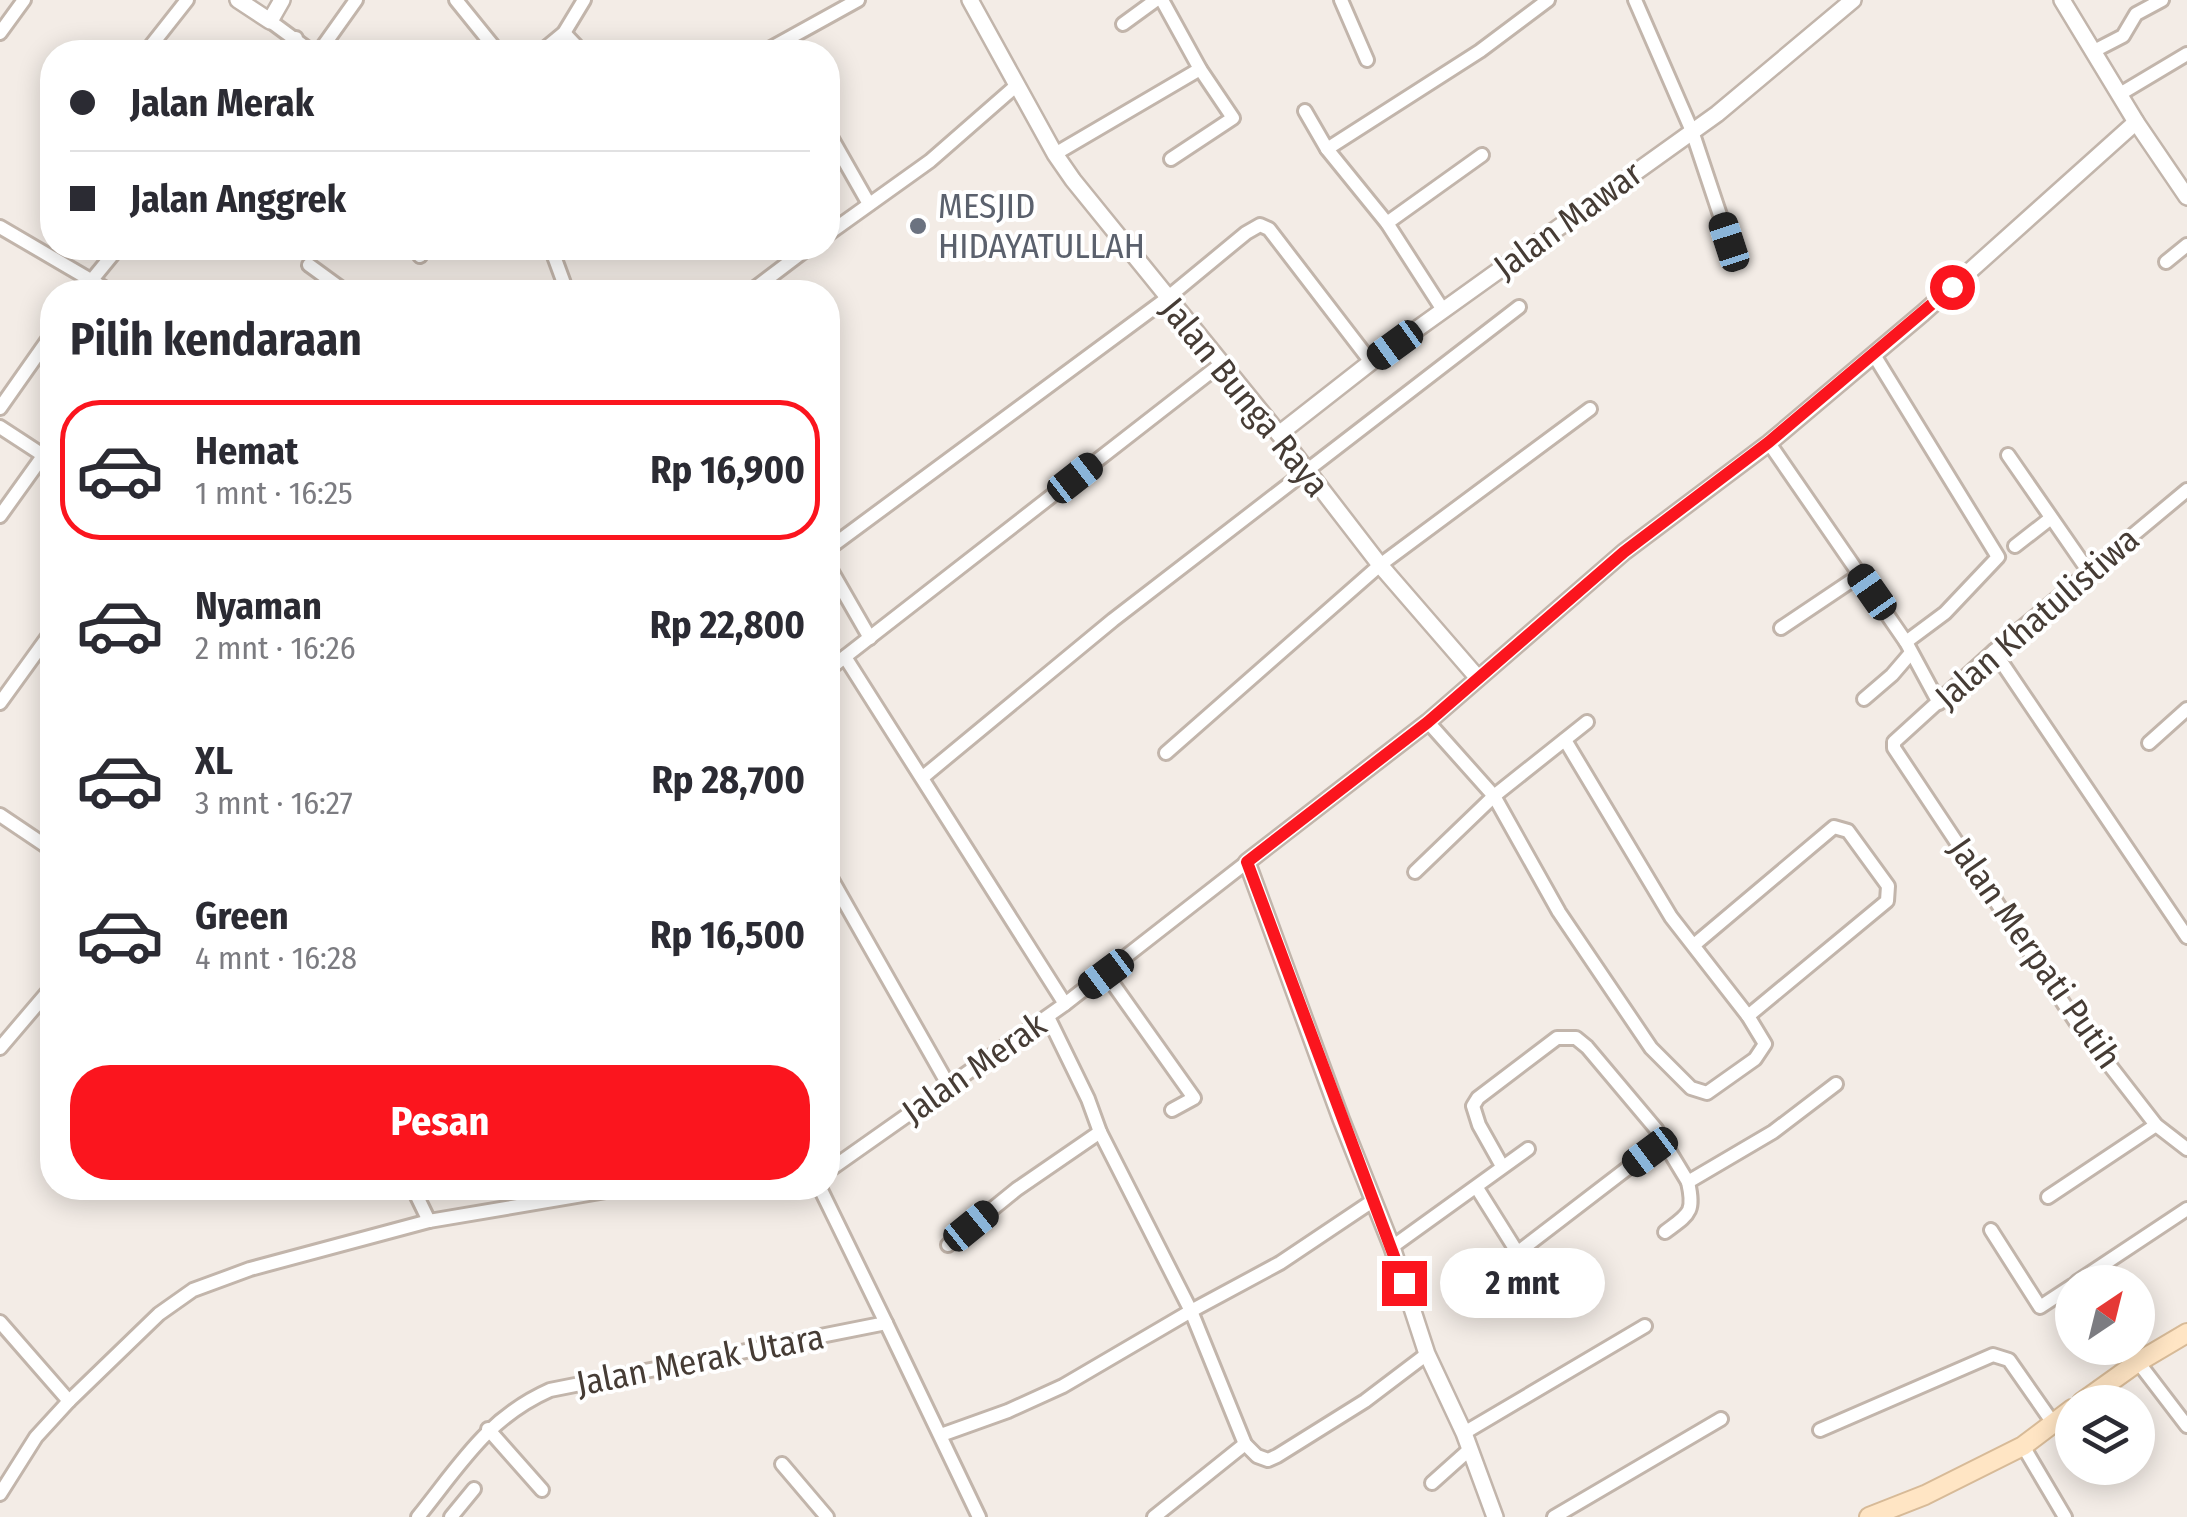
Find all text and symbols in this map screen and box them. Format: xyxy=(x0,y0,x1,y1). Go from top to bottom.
text: Jalan Merak xyxy=(130,80,314,126)
street label: Jalan Mawar xyxy=(1486,152,1650,288)
text: Jalan Anggrek xyxy=(130,176,346,222)
place label: MESJID HIDAYATULLAH xyxy=(938,185,1145,267)
car xyxy=(1705,209,1753,275)
marker: MESJID HIDAYATULLAH xyxy=(907,215,929,237)
route start xyxy=(1930,265,1975,310)
street label: Jalan Bunga Raya xyxy=(1152,289,1338,505)
text: Pilih kendaraan xyxy=(70,313,362,367)
car xyxy=(1362,315,1428,375)
icon: car xyxy=(75,425,165,515)
text: Hemat xyxy=(195,428,298,474)
text: Rp 16,900 xyxy=(650,447,805,493)
car xyxy=(1042,448,1108,508)
text: 1 mnt · 16:25 xyxy=(195,474,353,512)
street label: Jalan Khatulistiwa xyxy=(1927,518,2147,718)
car xyxy=(1843,559,1901,625)
icon: car xyxy=(75,580,165,670)
text: Nyaman xyxy=(195,583,322,629)
text: Rp 22,800 xyxy=(650,602,805,648)
text: 2 mnt · 16:26 xyxy=(195,629,356,667)
icon: car xyxy=(75,735,165,825)
text: XL xyxy=(195,738,233,784)
text: Rp 28,700 xyxy=(652,757,805,803)
text: 3 mnt · 16:27 xyxy=(195,784,353,822)
street label: Jalan Merpati Putih xyxy=(1940,830,2130,1076)
icon: car xyxy=(75,890,165,980)
text: Green xyxy=(195,893,289,939)
text: Rp 16,500 xyxy=(650,912,805,958)
text: 4 mnt · 16:28 xyxy=(195,939,357,977)
car xyxy=(1073,944,1139,1004)
street label: Jalan Merak xyxy=(894,1003,1055,1133)
button: Pesan xyxy=(70,1065,810,1180)
car xyxy=(1617,1122,1683,1182)
car xyxy=(938,1195,1004,1257)
callout: 2 mnt xyxy=(1439,1248,1604,1318)
route end xyxy=(1382,1261,1427,1306)
text: 2 mnt xyxy=(1486,1264,1559,1302)
north arrow xyxy=(2055,1265,2155,1365)
map controls xyxy=(2055,1265,2155,1485)
street label: Jalan Merak Utara xyxy=(573,1315,827,1405)
button: layers xyxy=(2055,1385,2155,1485)

